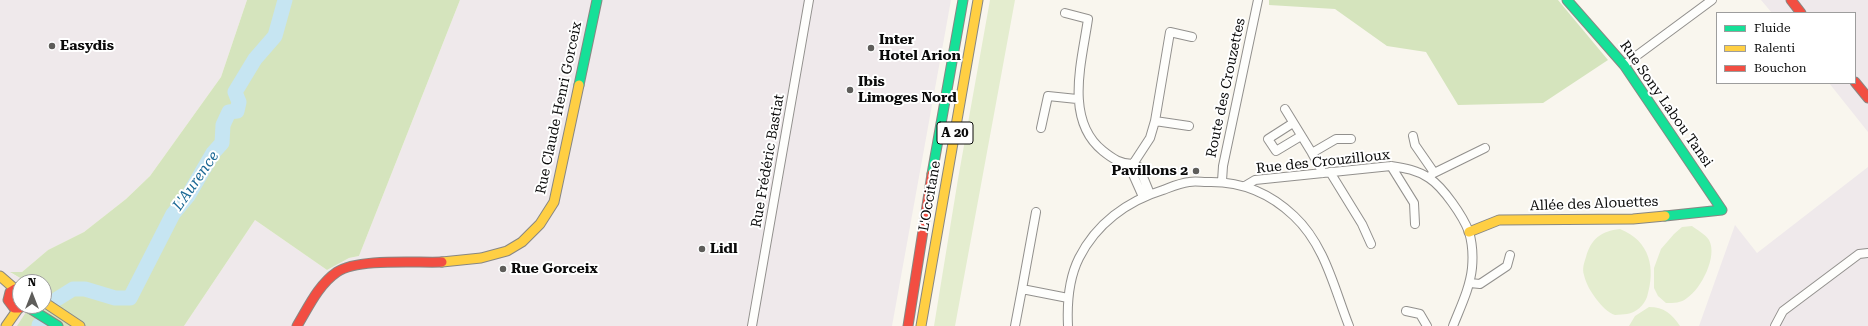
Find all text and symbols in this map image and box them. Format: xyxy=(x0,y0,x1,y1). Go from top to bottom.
legend xyxy=(1716,12,1856,84)
street label: Route des Crouzettes xyxy=(1203,17,1249,159)
street label: Rue Claude Henri Gorceix xyxy=(533,20,585,196)
text: Fluide xyxy=(1754,21,1791,35)
place label: Inter Hotel Arion xyxy=(879,32,961,64)
place label: Easydis xyxy=(60,38,114,54)
street label: Rue Sony Labou Tansi xyxy=(1616,38,1716,170)
marker: Easydis xyxy=(47,41,57,51)
text: Ralenti xyxy=(1754,41,1795,55)
marker: Inter Hotel Arion xyxy=(866,43,876,53)
text: Bouchon xyxy=(1754,61,1807,75)
place label: Ibis Limoges Nord xyxy=(858,74,957,106)
marker: Ibis Limoges Nord xyxy=(845,85,855,95)
street label: Rue Frédéric Bastiat xyxy=(748,93,788,229)
road number: A 20 xyxy=(937,122,973,144)
street label: Rue des Crouzilloux xyxy=(1255,147,1391,177)
water label: L'Aurence xyxy=(169,148,223,214)
street label: L'Occitane xyxy=(916,160,944,232)
place label: Pavillons 2 xyxy=(1111,163,1188,179)
marker: Pavillons 2 xyxy=(1191,166,1201,176)
street label: Allée des Alouettes xyxy=(1529,193,1659,215)
place label: Lidl xyxy=(710,241,738,257)
marker: Lidl xyxy=(697,244,707,254)
place label: Rue Gorceix xyxy=(511,261,598,277)
marker: Rue Gorceix xyxy=(498,264,508,274)
north arrow xyxy=(12,274,52,314)
text: N xyxy=(28,276,36,289)

